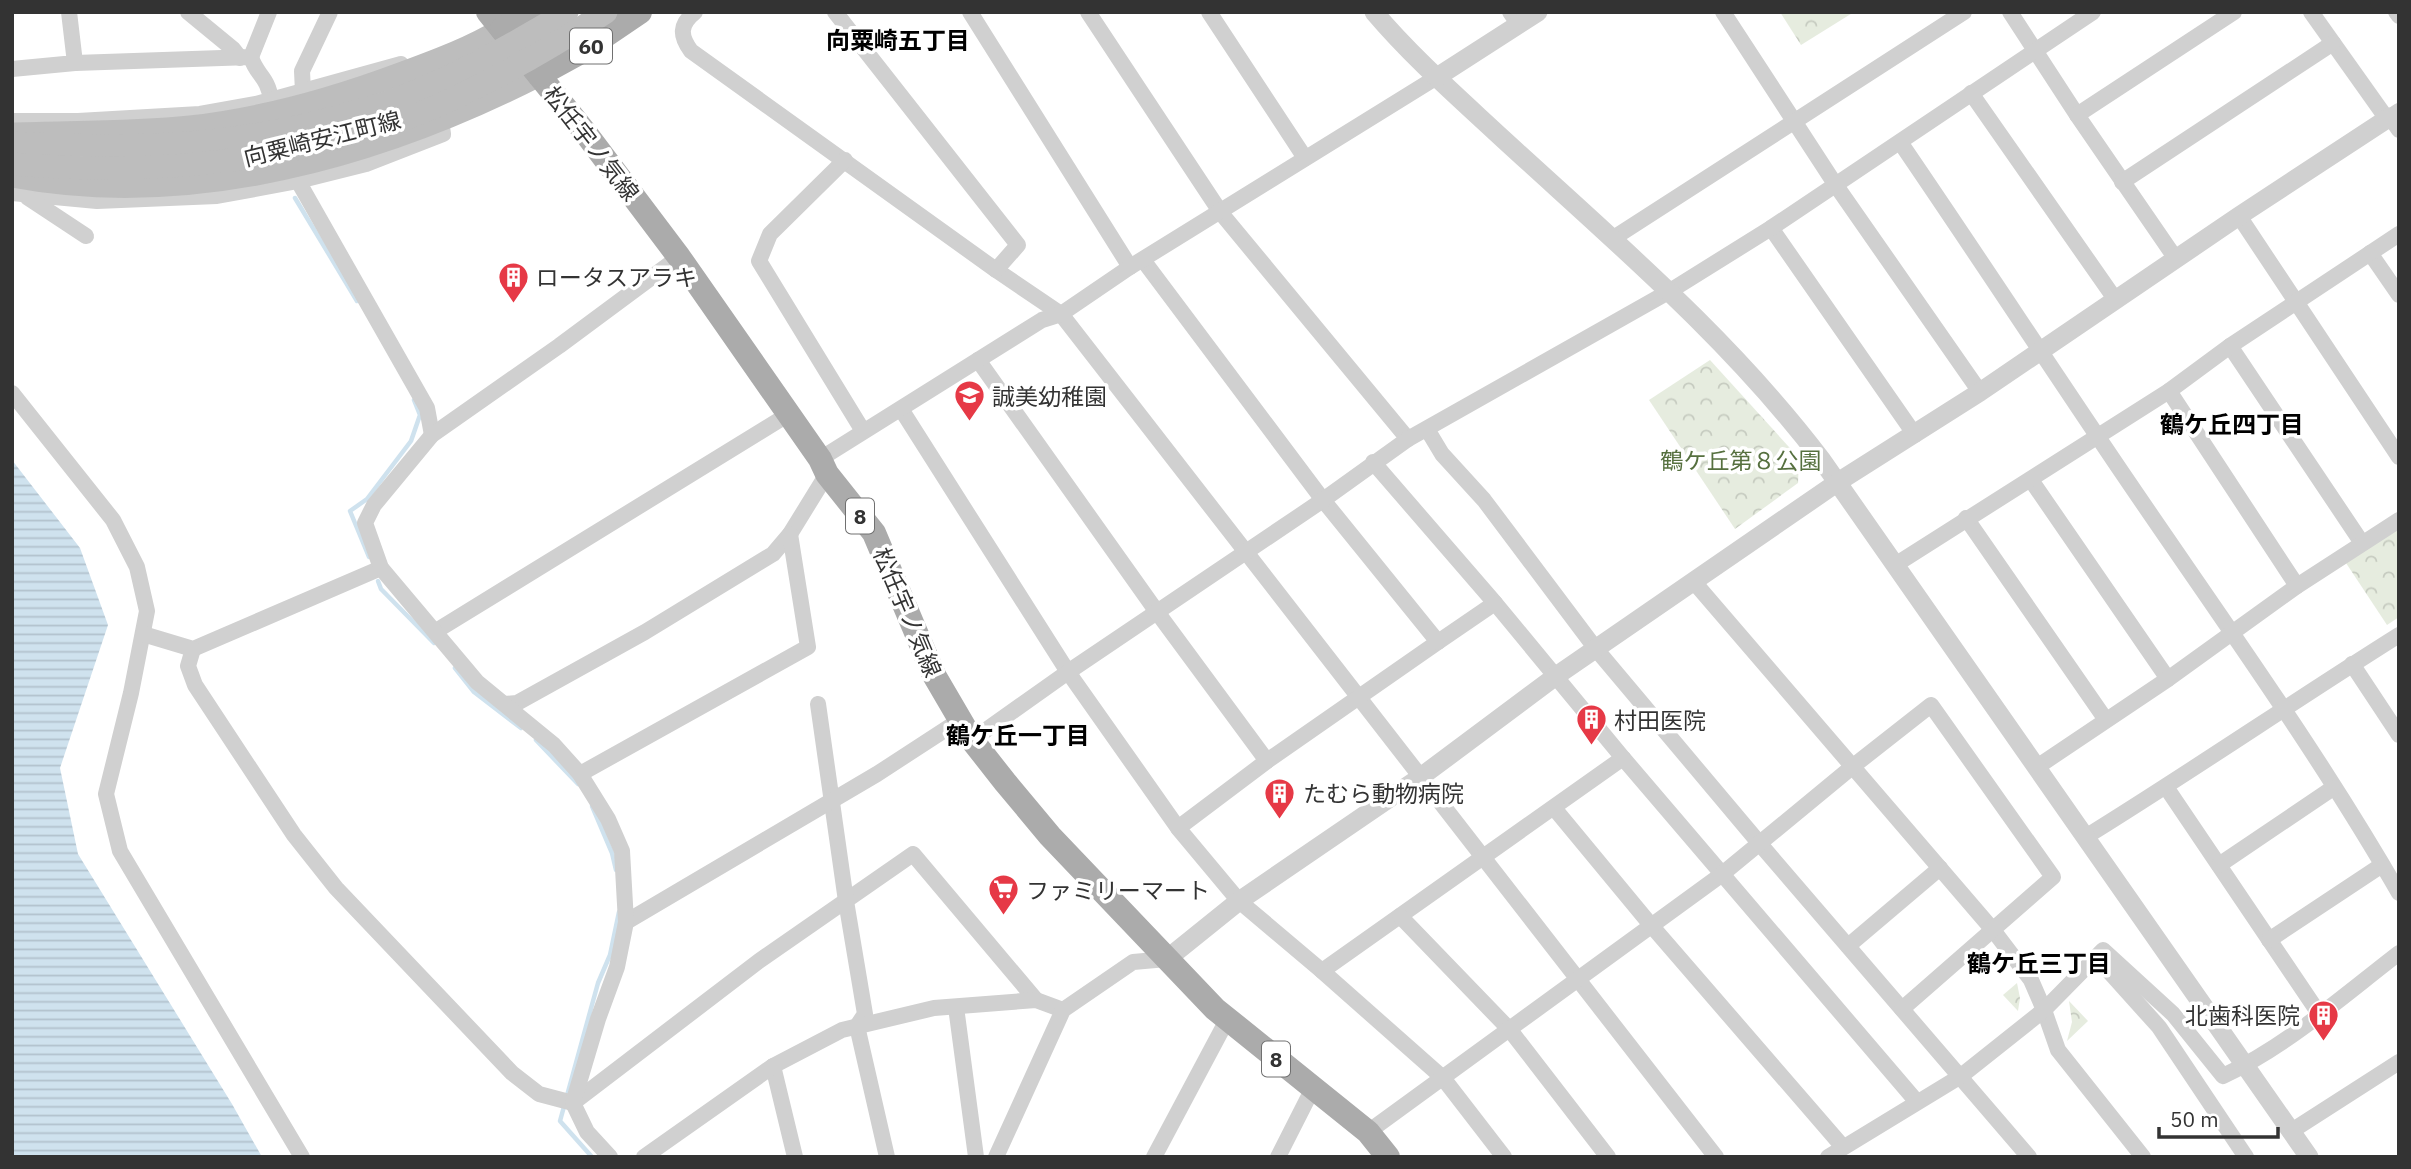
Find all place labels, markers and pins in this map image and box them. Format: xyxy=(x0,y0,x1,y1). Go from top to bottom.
building icon: ロータスアラキ xyxy=(496,260,530,304)
place label: ロータスアラキ xyxy=(536,262,697,292)
school or university icon: 誠美幼稚園 xyxy=(952,379,986,423)
place label: 誠美幼稚園 xyxy=(992,381,1107,411)
building icon: 村田医院 xyxy=(1574,703,1608,747)
place label: 村田医院 xyxy=(1614,705,1706,735)
building icon: たむら動物病院 xyxy=(1263,776,1297,820)
place label: たむら動物病院 xyxy=(1303,778,1464,808)
supermarket icon: ファミリーマート xyxy=(986,873,1020,917)
place label: ファミリーマート xyxy=(1026,875,1210,905)
building icon: 北歯科医院 xyxy=(2306,998,2340,1042)
place label: 北歯科医院 xyxy=(2185,1000,2300,1030)

